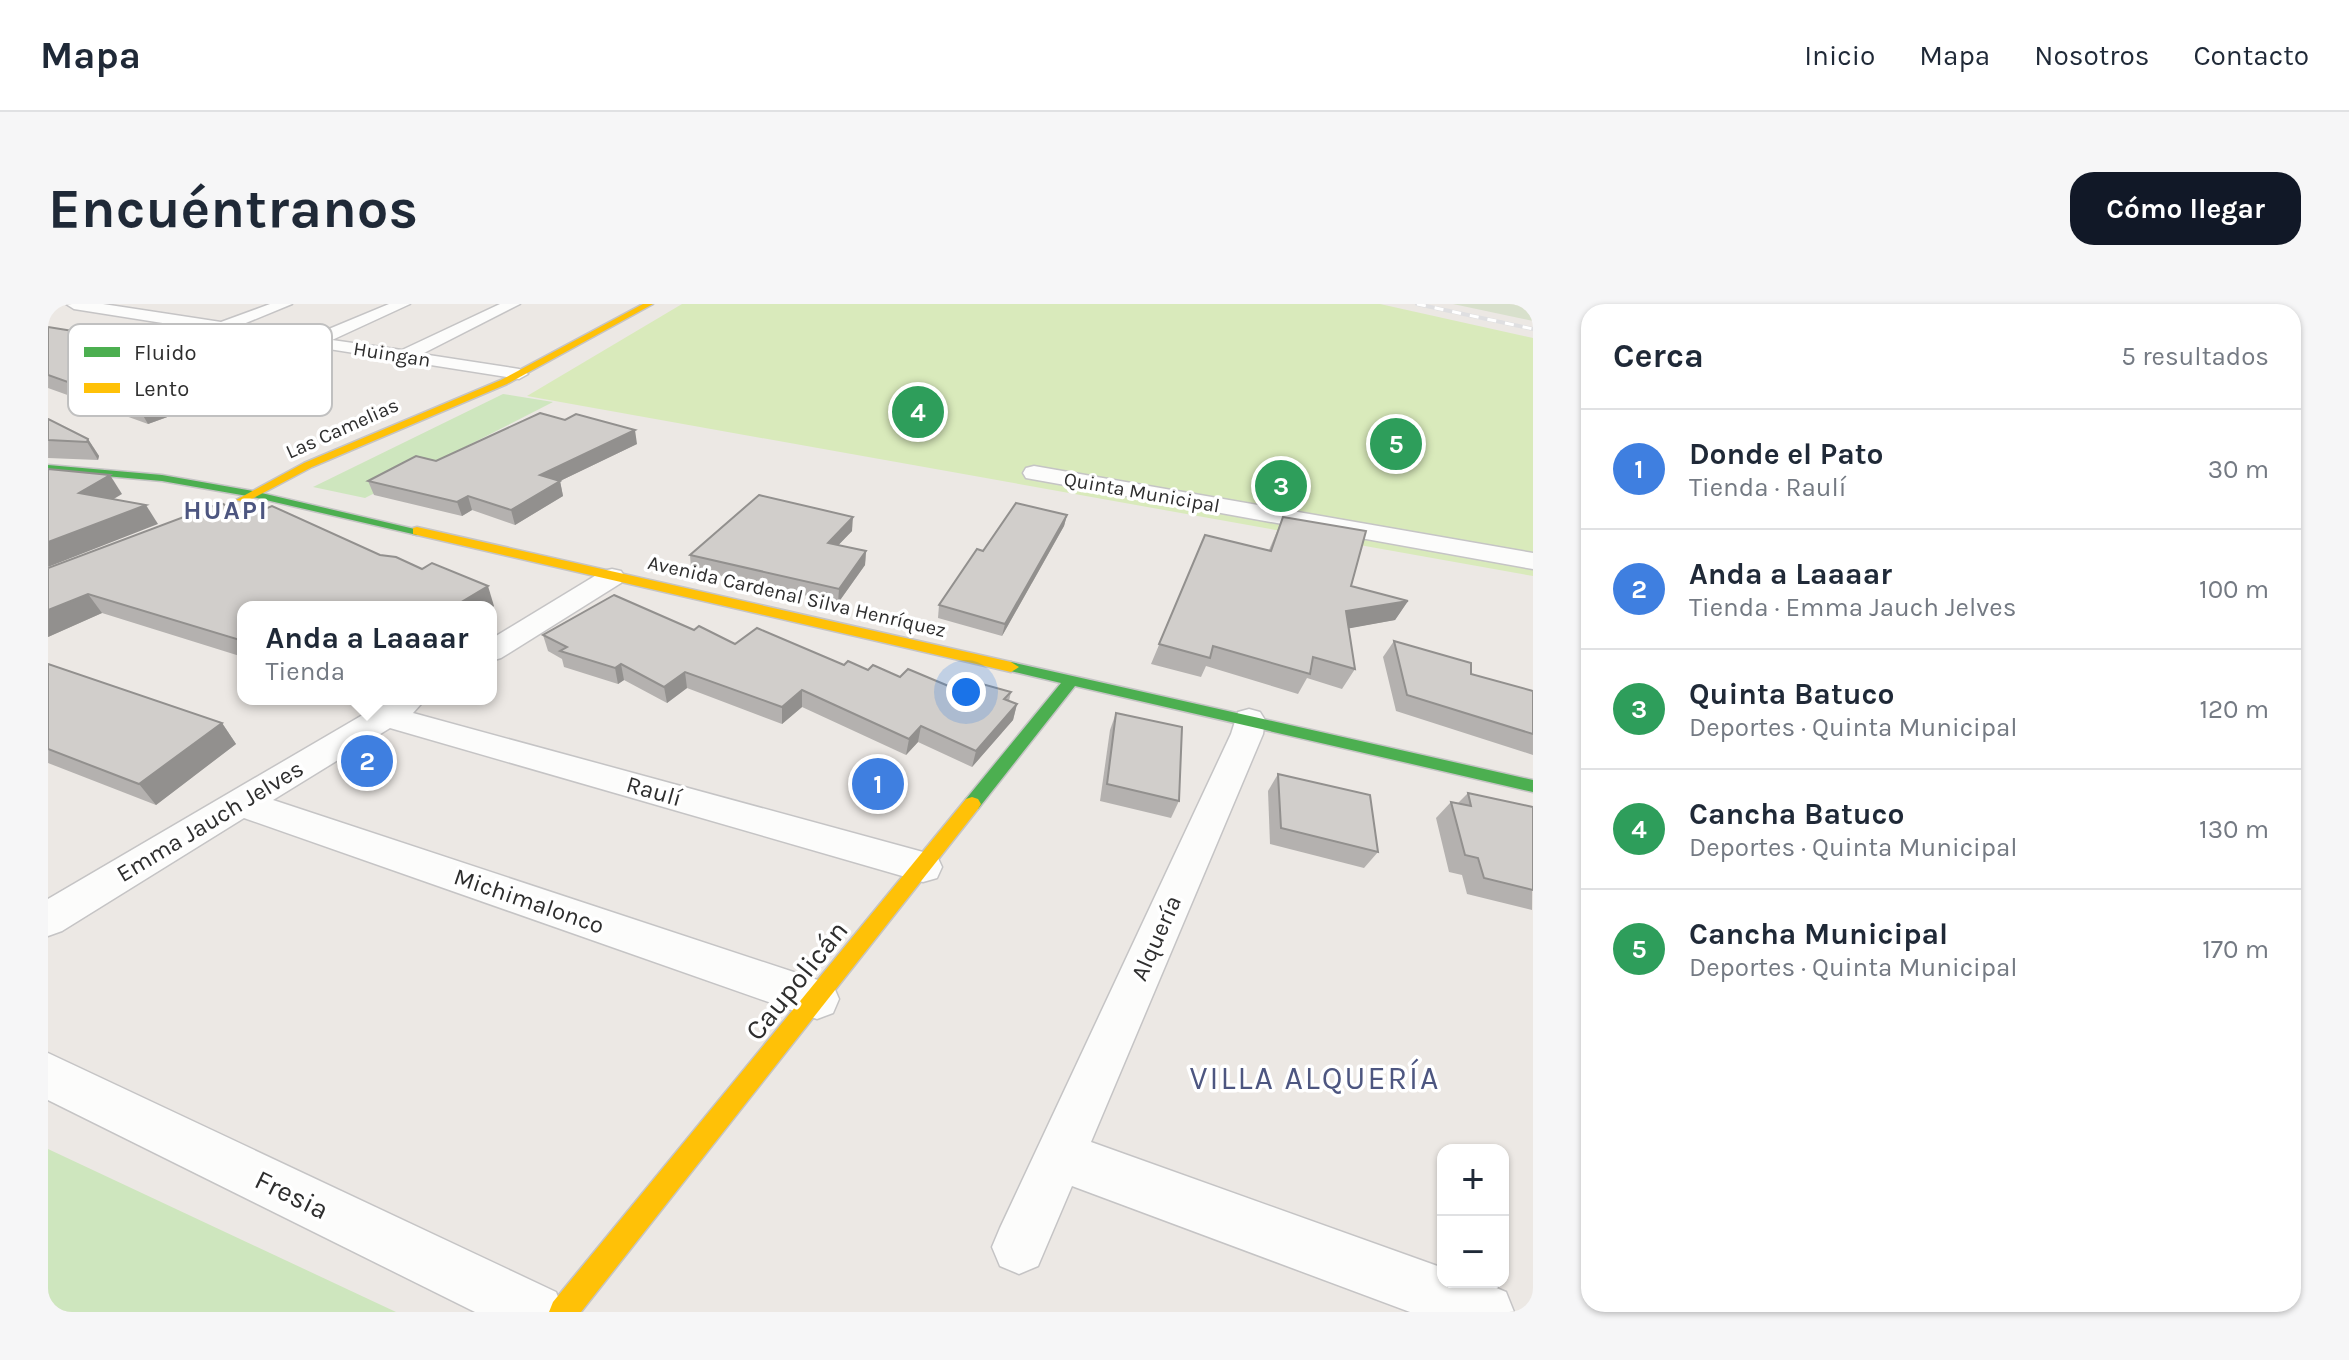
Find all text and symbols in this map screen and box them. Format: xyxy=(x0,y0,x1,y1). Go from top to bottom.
text: Mapa xyxy=(40,33,141,78)
text: Inicio xyxy=(1804,39,1875,72)
text: Mapa xyxy=(1919,39,1990,72)
text: Nosotros xyxy=(2034,39,2149,72)
text: Contacto xyxy=(2193,39,2309,72)
button: Cómo llegar xyxy=(2070,172,2301,245)
text: Encuéntranos xyxy=(48,176,418,241)
legend xyxy=(68,324,332,416)
text: Cerca xyxy=(1613,336,1704,376)
street label: Huingan xyxy=(352,337,432,372)
text: Fluido xyxy=(134,340,197,366)
text: 5 resultados xyxy=(2121,341,2269,372)
text: Lento xyxy=(134,376,189,402)
pin: 4 xyxy=(892,382,944,442)
street label: Las Camelias xyxy=(282,393,402,464)
pin: 5 xyxy=(1370,414,1422,474)
text: Donde el Pato xyxy=(1689,436,1884,472)
text: 1 xyxy=(1634,454,1644,485)
text: 30 m xyxy=(2208,454,2269,485)
pin: 3 xyxy=(1255,456,1307,516)
street label: Quinta Municipal xyxy=(1062,467,1222,518)
text: Tienda · Raulí xyxy=(1689,472,1847,503)
district label: HUAPI xyxy=(183,495,269,526)
street label: Avenida Cardenal Silva Henríquez xyxy=(646,551,948,642)
text: Anda a Laaaar xyxy=(1689,556,1892,592)
text: 2 xyxy=(1631,574,1647,605)
text: 100 m xyxy=(2199,574,2269,605)
text: Tienda · Emma Jauch Jelves xyxy=(1689,592,2016,623)
popup xyxy=(237,601,497,705)
text: Anda a Laaaar xyxy=(266,620,468,656)
text: Tienda xyxy=(266,656,345,687)
your location xyxy=(946,672,986,712)
text: Quinta Batuco xyxy=(1689,676,1894,712)
text: 3 xyxy=(1631,694,1647,725)
text: 120 m xyxy=(2199,694,2269,725)
text: Deportes · Quinta Municipal xyxy=(1689,712,2018,743)
pin: 2 xyxy=(341,731,393,791)
street label: Emma Jauch Jelves xyxy=(111,754,309,888)
pin: 1 xyxy=(852,754,904,814)
street label: Raulí xyxy=(623,770,686,812)
text: Cancha Batuco xyxy=(1689,796,1904,832)
text: 4 xyxy=(1631,814,1647,845)
text: 130 m xyxy=(2199,814,2269,845)
text: Deportes · Quinta Municipal xyxy=(1689,832,2018,863)
street label: Michimalonco xyxy=(450,862,608,940)
street label: Alquería xyxy=(1125,891,1187,985)
street label: Caupolicán xyxy=(738,914,855,1047)
text: Cancha Municipal xyxy=(1689,916,1948,952)
text: 5 xyxy=(1631,934,1647,965)
text: 170 m xyxy=(2202,934,2269,965)
text: Deportes · Quinta Municipal xyxy=(1689,952,2018,983)
district label: VILLA ALQUERÍA xyxy=(1190,1058,1440,1097)
map controls xyxy=(1437,1144,1509,1288)
button: + xyxy=(1437,1144,1509,1216)
street label: Fresia xyxy=(250,1163,334,1226)
button: − xyxy=(1437,1216,1509,1288)

